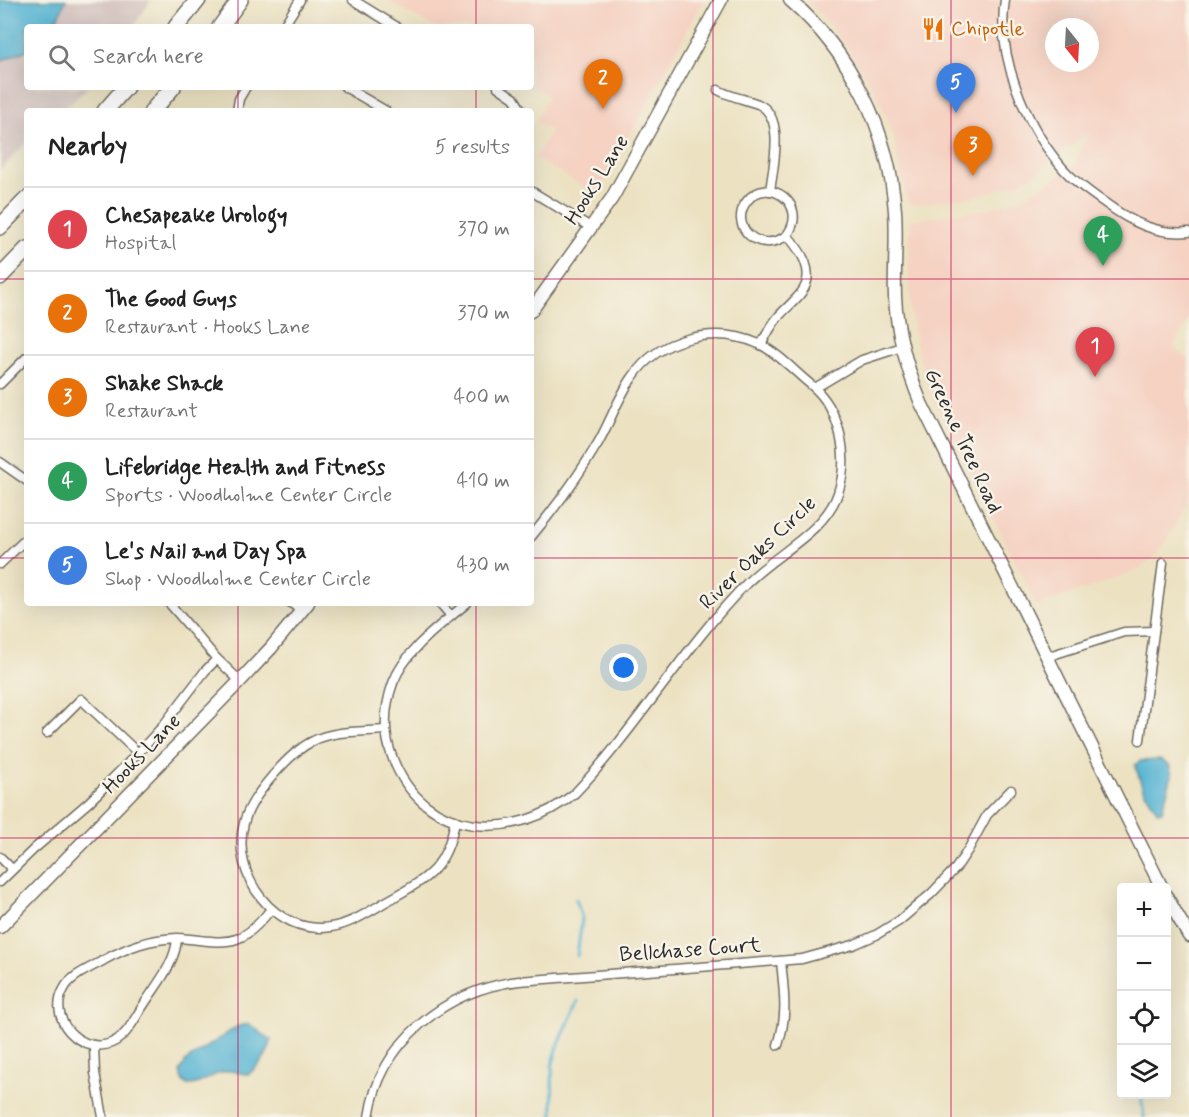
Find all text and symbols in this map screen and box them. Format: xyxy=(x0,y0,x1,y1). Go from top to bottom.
place label: Chipotle xyxy=(951,15,1024,43)
restaurant icon: Chipotle xyxy=(920,16,946,42)
north arrow xyxy=(1045,18,1099,72)
search box xyxy=(24,24,534,90)
icon: search xyxy=(45,41,78,74)
text: Search here xyxy=(93,43,204,71)
pin: 2 xyxy=(584,60,622,109)
pin: 5 xyxy=(936,63,976,113)
pin: 3 xyxy=(954,126,992,176)
text: Nearby xyxy=(48,130,127,164)
street label: Hooks Lane xyxy=(558,130,636,230)
text: 5 results xyxy=(435,134,510,161)
text: Chesapeake Urology xyxy=(105,202,287,230)
text: 1 xyxy=(63,216,72,243)
text: 370 m xyxy=(458,216,510,243)
pin: 4 xyxy=(1084,216,1122,266)
text: Hospital xyxy=(105,230,176,257)
text: The Good Guys xyxy=(105,286,237,314)
text: 2 xyxy=(63,300,72,327)
text: 370 m xyxy=(458,300,510,327)
text: Restaurant · Hooks Lane xyxy=(105,314,310,341)
pin: 1 xyxy=(1076,328,1114,377)
street label: Greene Tree Road xyxy=(917,364,1009,518)
text: Shake Shack xyxy=(105,370,223,398)
text: 3 xyxy=(63,384,72,411)
text: 400 m xyxy=(454,384,510,411)
text: Restaurant xyxy=(105,398,198,425)
text: Lifebridge Health and Fitness xyxy=(105,454,385,482)
text: 4 xyxy=(62,468,73,495)
text: 410 m xyxy=(456,468,510,495)
text: Sports · Woodholme Center Circle xyxy=(105,482,392,509)
street label: River Oaks Circle xyxy=(693,490,823,616)
text: Le's Nail and Day Spa xyxy=(105,538,307,566)
text: 5 xyxy=(62,552,74,579)
text: 430 m xyxy=(457,552,510,579)
text: Shop · Woodholme Center Circle xyxy=(105,566,371,593)
your location xyxy=(609,653,638,682)
street label: Hooks Lane xyxy=(97,708,187,800)
map controls xyxy=(1117,883,1171,1099)
button: + xyxy=(1117,883,1171,937)
street label: Bellchase Court xyxy=(618,931,762,969)
button: − xyxy=(1117,937,1171,991)
button: locate xyxy=(1117,991,1171,1045)
button: layers xyxy=(1117,1045,1171,1099)

